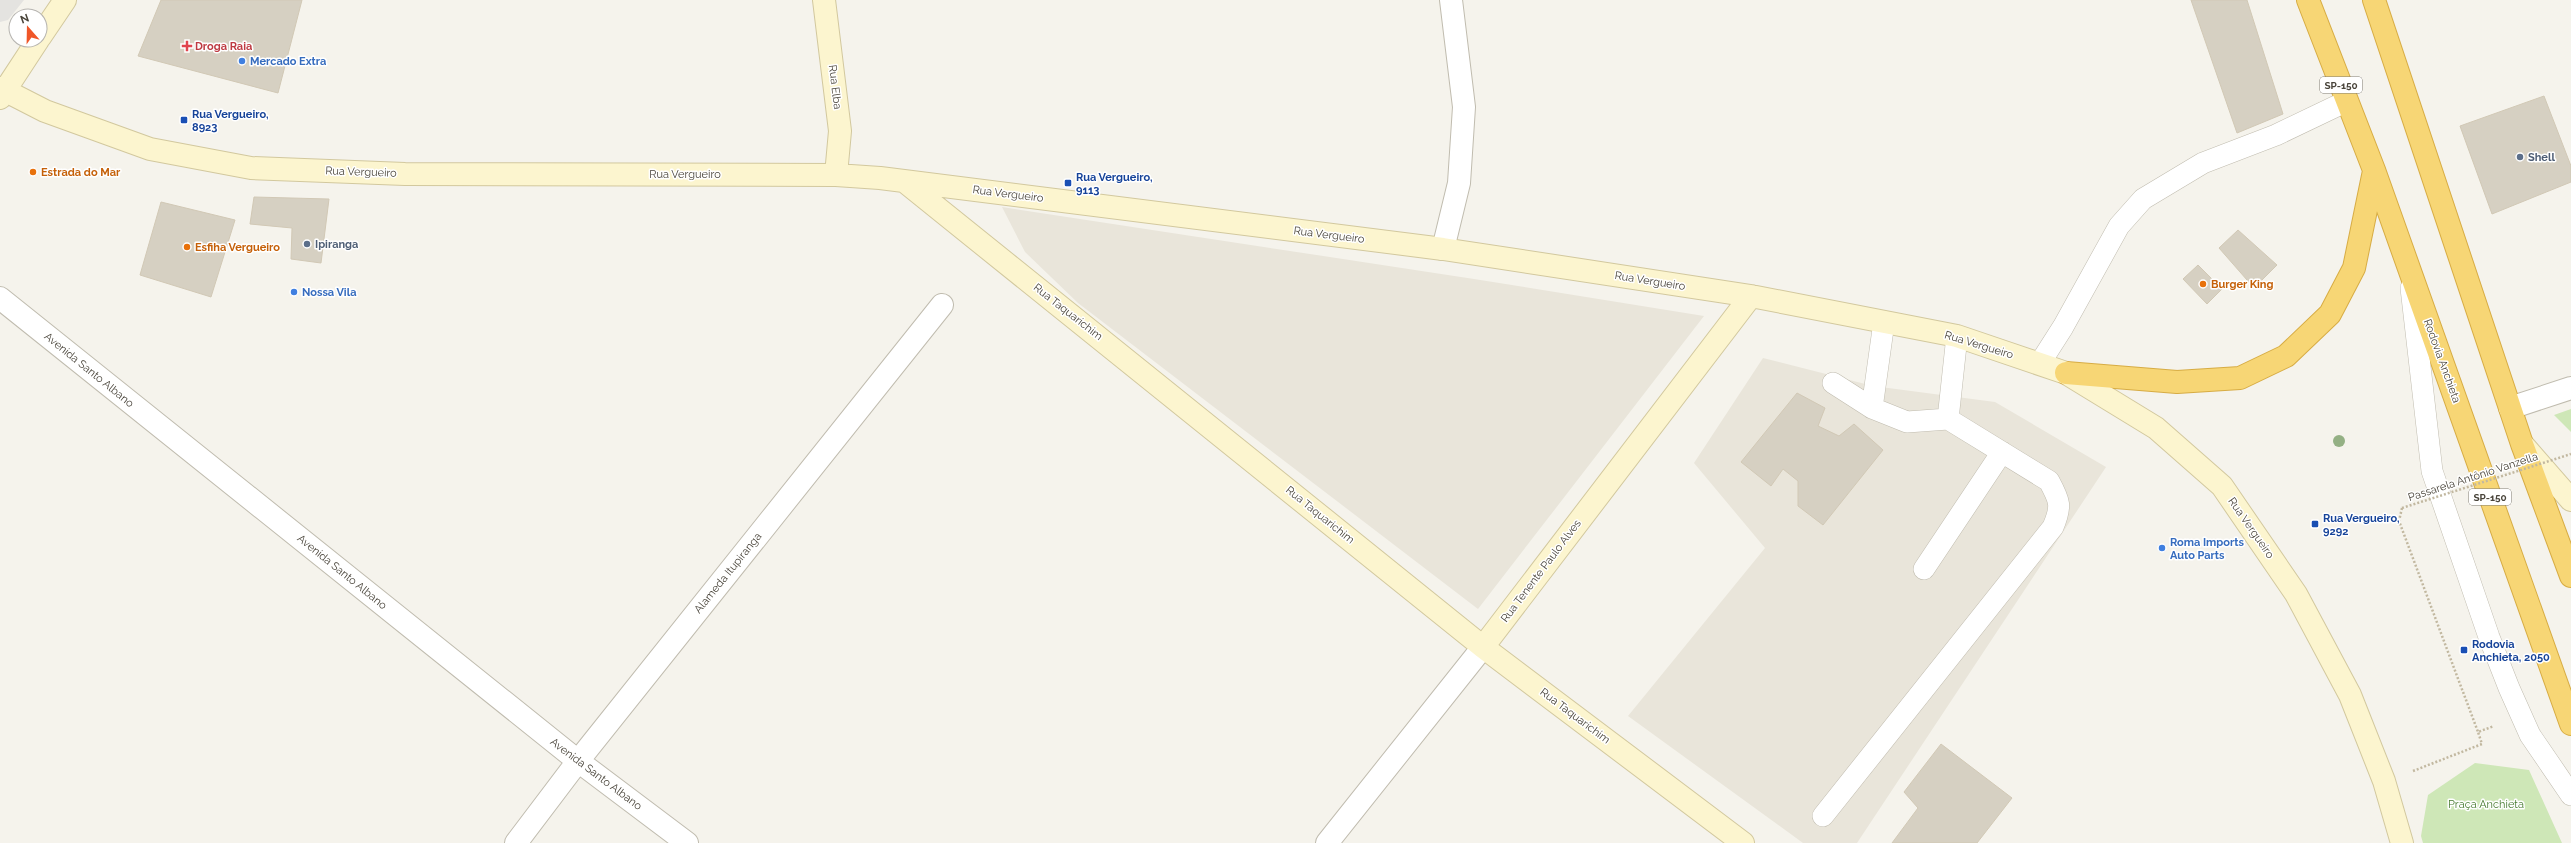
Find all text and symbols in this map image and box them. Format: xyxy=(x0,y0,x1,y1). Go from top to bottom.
north arrow xyxy=(8,8,48,48)
text: N xyxy=(19,12,31,27)
place label: Droga Raia xyxy=(195,40,252,53)
marker: Droga Raia xyxy=(182,41,192,51)
place label: Mercado Extra xyxy=(250,55,326,68)
marker: Mercado Extra xyxy=(237,56,247,66)
street label: Rua Elba xyxy=(826,64,844,110)
road number: SP-150 xyxy=(2320,77,2362,93)
place label: Rua Vergueiro, 8923 xyxy=(192,108,269,134)
marker: Rua Vergueiro, 8923 xyxy=(179,115,189,125)
place label: Shell xyxy=(2528,151,2555,164)
marker: Shell xyxy=(2515,152,2525,162)
street label: Rua Vergueiro xyxy=(325,164,397,180)
place label: Estrada do Mar xyxy=(41,166,121,179)
marker: Estrada do Mar xyxy=(28,167,38,177)
street label: Rua Vergueiro xyxy=(649,168,721,181)
place label: Rua Vergueiro, 9113 xyxy=(1076,171,1153,197)
marker: Rua Vergueiro, 9113 xyxy=(1063,178,1073,188)
street label: Rua Vergueiro xyxy=(972,183,1045,205)
street label: Rua Vergueiro xyxy=(1293,224,1366,246)
place label: Ipiranga xyxy=(315,238,358,251)
marker: Ipiranga xyxy=(302,239,312,249)
place label: Esfiha Vergueiro xyxy=(195,241,280,254)
marker: Esfiha Vergueiro xyxy=(182,242,192,252)
street label: Rua Vergueiro xyxy=(1614,269,1687,293)
place label: Burger King xyxy=(2211,278,2273,291)
marker: Burger King xyxy=(2198,279,2208,289)
street label: Rua Taquarichim xyxy=(1031,281,1105,343)
place label: Nossa Vila xyxy=(302,286,356,299)
marker: Nossa Vila xyxy=(289,287,299,297)
street label: Rodovia Anchieta xyxy=(2421,317,2463,405)
street label: Rua Vergueiro xyxy=(1943,328,2015,362)
street label: Avenida Santo Albano xyxy=(42,330,137,410)
street label: Passarela Antônio Vanzella xyxy=(2406,450,2540,504)
street label: Rua Taquarichim xyxy=(1283,483,1357,547)
road number: SP-150 xyxy=(2469,489,2511,505)
street label: Rua Vergueiro xyxy=(2225,495,2277,561)
place label: Rua Vergueiro, 9292 xyxy=(2323,512,2400,538)
street label: Rua Tenente Paulo Alves xyxy=(1498,517,1584,625)
marker: Rua Vergueiro, 9292 xyxy=(2310,519,2320,529)
street label: Alameda Itupiranga xyxy=(692,530,764,616)
street label: Avenida Santo Albano xyxy=(295,532,390,612)
place label: Roma Imports Auto Parts xyxy=(2170,536,2244,562)
marker: Roma Imports Auto Parts xyxy=(2157,543,2167,553)
place label: Rodovia Anchieta, 2050 xyxy=(2472,638,2550,664)
marker: Rodovia Anchieta, 2050 xyxy=(2459,645,2469,655)
street label: Rua Taquarichim xyxy=(1537,685,1613,747)
street label: Avenida Santo Albano xyxy=(548,735,645,813)
park label: Praça Anchieta xyxy=(2448,798,2524,811)

